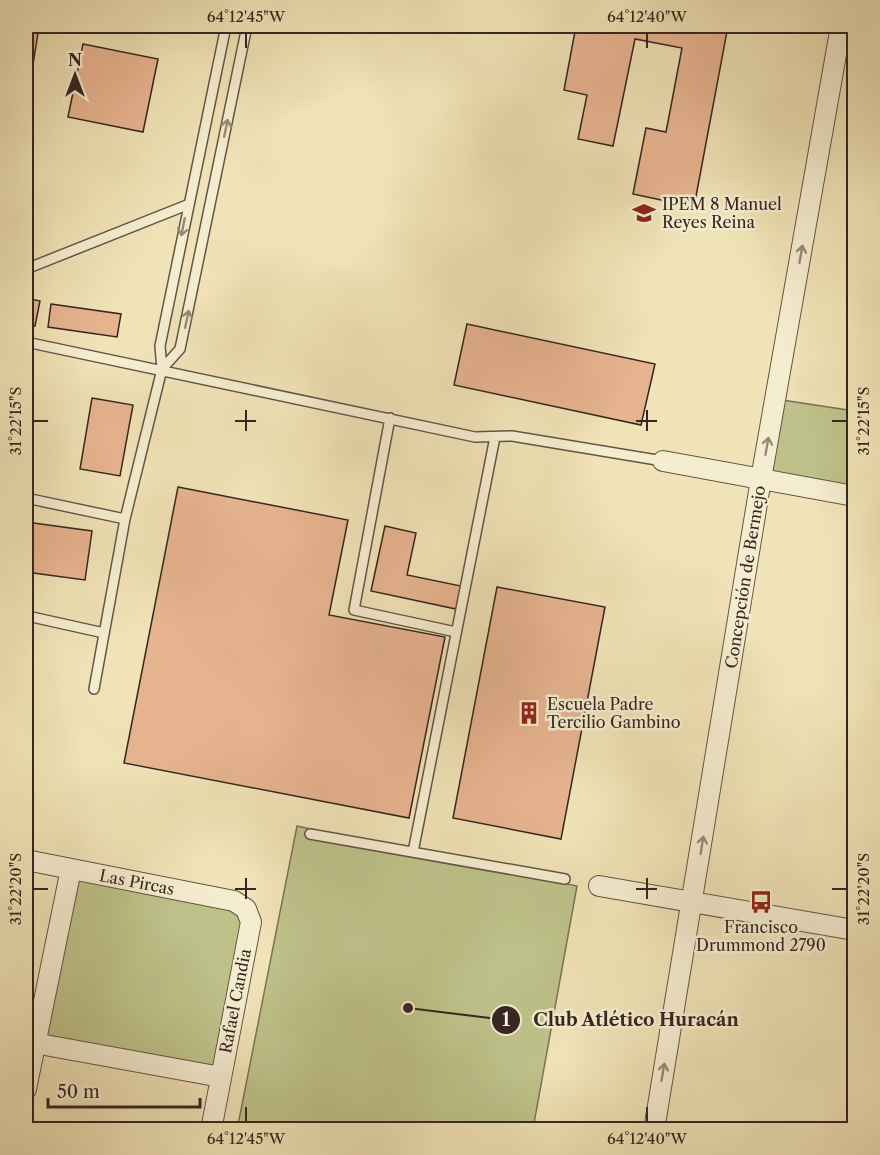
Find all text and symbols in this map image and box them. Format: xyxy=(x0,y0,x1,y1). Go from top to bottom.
text: 64°12'45"W xyxy=(207,7,286,26)
text: 64°12'40"W xyxy=(607,7,688,26)
north arrow xyxy=(45,45,105,105)
text: N xyxy=(68,50,82,70)
one-way arrow xyxy=(221,118,232,138)
place label: IPEM 8 Manuel Reyes Reina xyxy=(662,194,782,232)
school or university icon: IPEM 8 Manuel Reyes Reina xyxy=(631,200,657,226)
one-way arrow xyxy=(177,216,188,236)
one-way arrow xyxy=(796,244,807,264)
one-way arrow xyxy=(182,309,193,329)
text: 31°22'15"S xyxy=(6,387,25,455)
text: 31°22'15"S xyxy=(854,387,873,455)
one-way arrow xyxy=(762,436,773,456)
street label: Concepción de Bermejo xyxy=(721,484,769,670)
place label: Escuela Padre Tercilio Gambino xyxy=(547,694,681,732)
building icon: Escuela Padre Tercilio Gambino xyxy=(516,700,542,726)
one-way arrow xyxy=(696,836,707,856)
text: 31°22'20"S xyxy=(6,853,25,925)
text: 31°22'20"S xyxy=(854,853,873,925)
street label: Las Pircas xyxy=(98,865,176,899)
bus stop icon: Francisco Drummond 2790 xyxy=(748,889,774,915)
place label: Francisco Drummond 2790 xyxy=(696,917,826,955)
street label: Rafael Candia xyxy=(215,946,255,1055)
callout: Club Atlético Huracán xyxy=(491,1002,751,1038)
text: 1 xyxy=(502,1009,510,1031)
text: Club Atlético Huracán xyxy=(533,1009,739,1031)
one-way arrow xyxy=(658,1062,669,1082)
scale bar xyxy=(48,1071,200,1109)
text: 50 m xyxy=(57,1081,100,1103)
text: 64°12'45"W xyxy=(207,1129,286,1148)
text: 64°12'40"W xyxy=(607,1129,688,1148)

